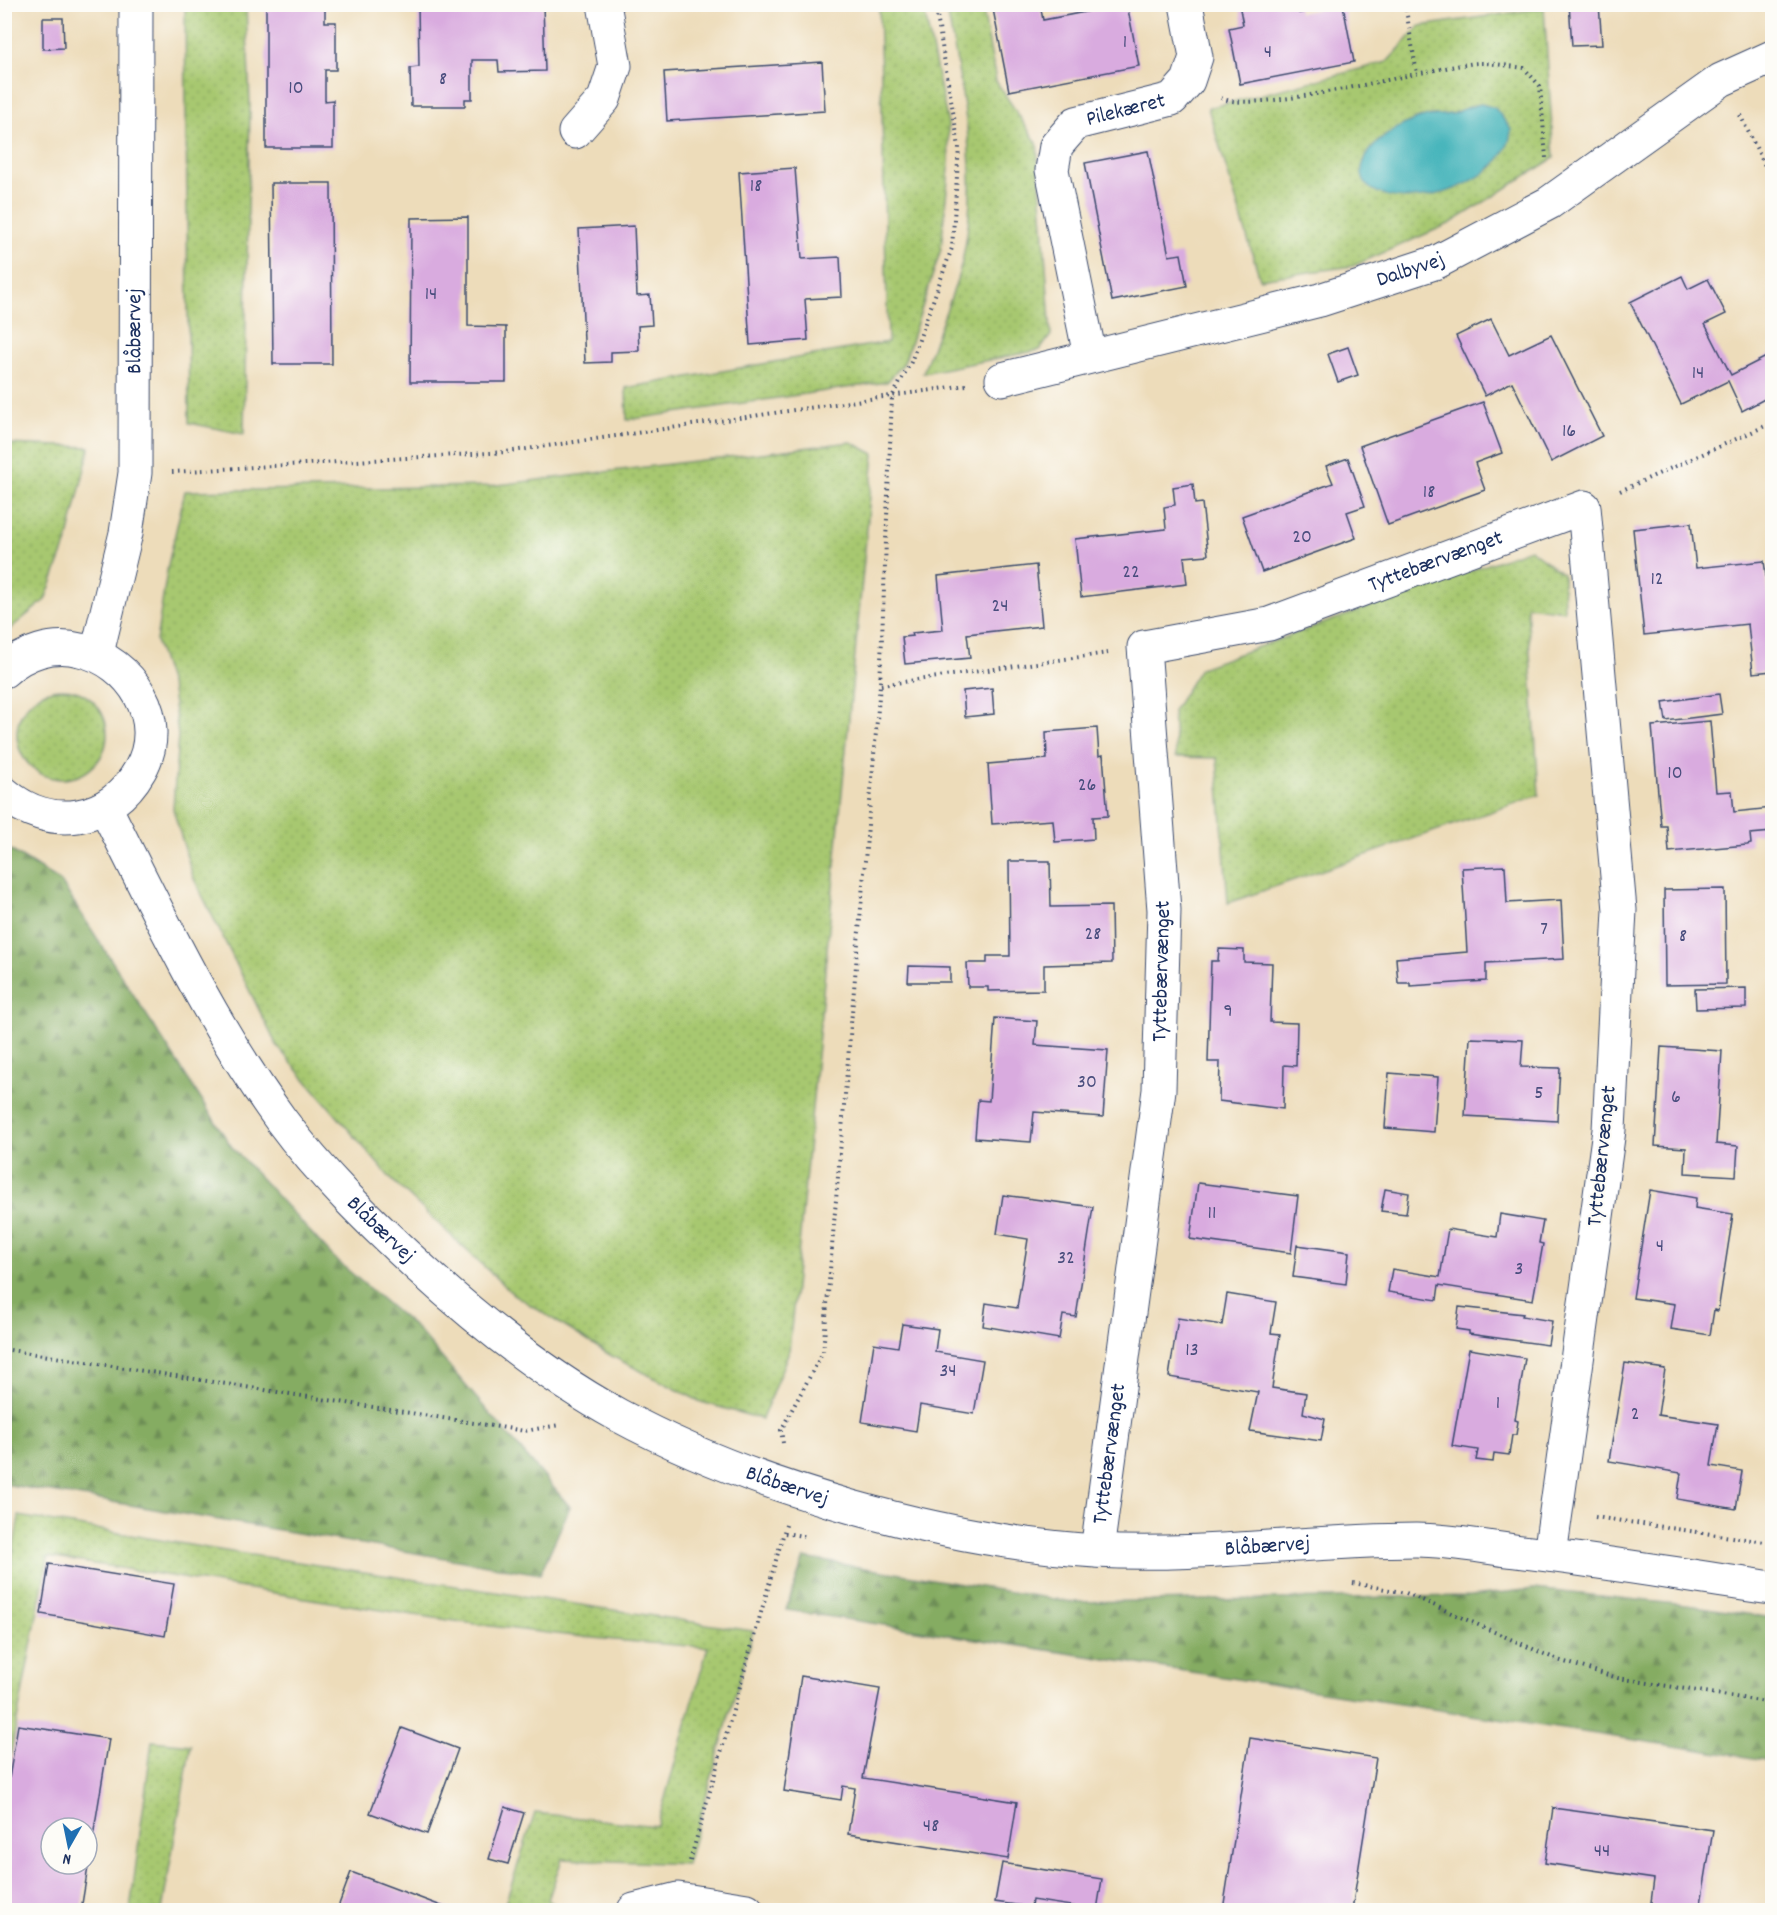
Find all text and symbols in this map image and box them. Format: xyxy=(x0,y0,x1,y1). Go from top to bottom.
house number: 1 xyxy=(1123,29,1127,57)
house number: 4 xyxy=(1264,39,1272,67)
house number: 8 xyxy=(439,66,447,94)
house number: 10 xyxy=(288,75,304,103)
street label: Pilekæret xyxy=(1083,86,1169,135)
house number: 18 xyxy=(750,173,762,201)
street label: Dalbyvej xyxy=(1373,245,1451,296)
house number: 14 xyxy=(425,281,437,309)
street label: Blåbærvej xyxy=(120,288,151,374)
house number: 14 xyxy=(1692,360,1704,388)
house number: 16 xyxy=(1562,418,1576,446)
house number: 18 xyxy=(1423,479,1435,507)
street label: Tyttebærvænget xyxy=(1364,523,1507,601)
house number: 20 xyxy=(1292,524,1312,552)
house number: 22 xyxy=(1122,559,1140,587)
house number: 12 xyxy=(1650,566,1664,594)
house number: 24 xyxy=(991,593,1009,621)
house number: 10 xyxy=(1667,760,1683,788)
house number: 26 xyxy=(1078,772,1096,800)
street label: Tyttebærvænget xyxy=(1145,899,1180,1042)
house number: 7 xyxy=(1540,916,1548,944)
house number: 28 xyxy=(1085,921,1101,949)
house number: 8 xyxy=(1679,923,1687,951)
house number: 9 xyxy=(1223,998,1233,1026)
house number: 30 xyxy=(1077,1069,1097,1097)
house number: 5 xyxy=(1534,1080,1544,1108)
street label: Tyttebærvænget xyxy=(1580,1084,1626,1228)
house number: 6 xyxy=(1671,1084,1681,1112)
street label: Blåbærvej xyxy=(339,1189,422,1271)
house number: 11 xyxy=(1208,1200,1216,1228)
house number: 4 xyxy=(1656,1233,1664,1261)
house number: 32 xyxy=(1057,1245,1075,1273)
house number: 3 xyxy=(1515,1256,1523,1284)
house number: 13 xyxy=(1185,1337,1199,1365)
house number: 34 xyxy=(939,1358,957,1386)
street label: Tyttebærvænget xyxy=(1085,1382,1135,1526)
house number: 1 xyxy=(1496,1390,1500,1418)
house number: 2 xyxy=(1631,1401,1639,1429)
street label: Blåbærvej xyxy=(741,1458,832,1515)
street label: Blåbærvej xyxy=(1224,1529,1311,1565)
house number: 48 xyxy=(923,1813,939,1841)
north arrow xyxy=(39,1816,99,1876)
house number: 44 xyxy=(1594,1838,1610,1866)
text: N xyxy=(61,1846,73,1870)

